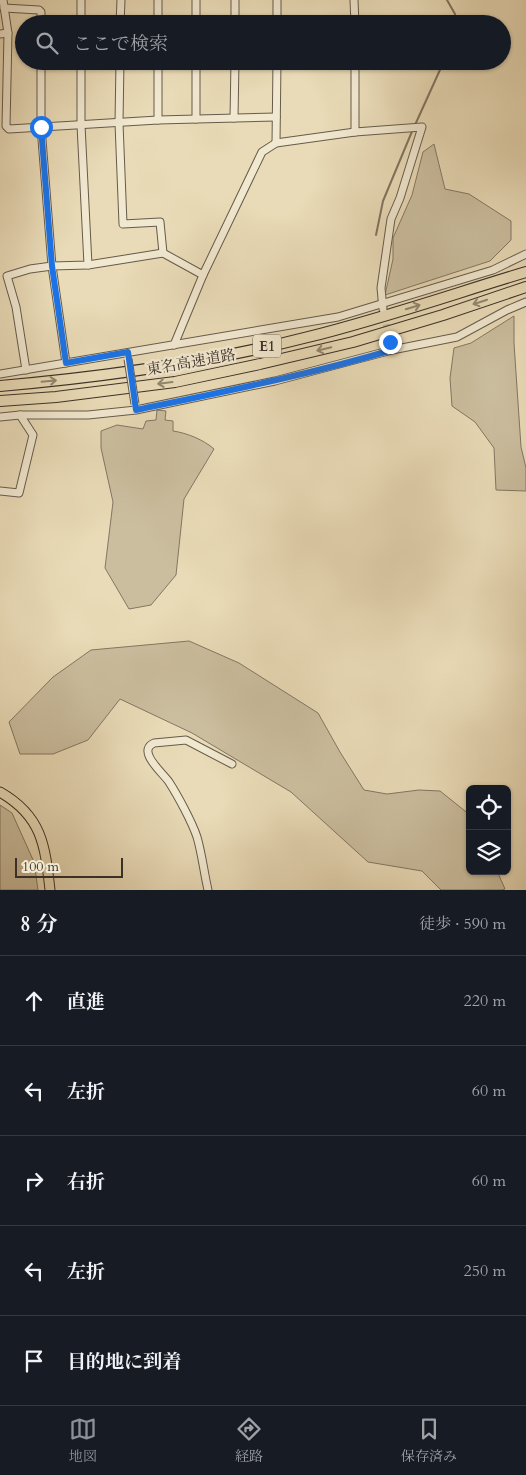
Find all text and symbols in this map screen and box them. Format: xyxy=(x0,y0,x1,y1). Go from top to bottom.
search box xyxy=(15,15,511,70)
icon: search xyxy=(33,29,61,57)
text: ここで検索 xyxy=(73,31,168,57)
route start xyxy=(30,116,53,139)
one-way arrow xyxy=(472,298,488,308)
one-way arrow xyxy=(404,301,420,311)
route end xyxy=(379,331,402,354)
road number: E1 xyxy=(253,334,281,358)
street label: 東名高速道路 xyxy=(145,344,237,380)
one-way arrow xyxy=(317,345,333,354)
one-way arrow xyxy=(40,377,56,386)
one-way arrow xyxy=(158,378,174,388)
map controls xyxy=(466,785,511,875)
button: locate xyxy=(466,785,511,830)
button: layers xyxy=(466,830,511,875)
scale bar xyxy=(15,855,122,878)
text: 100 m xyxy=(22,857,59,876)
text: 8 分 xyxy=(20,910,57,939)
text: 徒歩 · 590 m xyxy=(419,913,506,935)
icon: ahead xyxy=(20,987,48,1015)
text: 直進 xyxy=(67,989,105,1015)
text: 220 m xyxy=(464,990,506,1012)
icon: left xyxy=(20,1077,48,1105)
text: 左折 xyxy=(67,1079,105,1105)
text: 60 m xyxy=(472,1080,506,1102)
icon: right xyxy=(20,1167,48,1195)
text: 右折 xyxy=(67,1169,105,1195)
text: 60 m xyxy=(472,1170,506,1192)
icon: left xyxy=(20,1257,48,1285)
text: 左折 xyxy=(67,1259,105,1285)
text: 250 m xyxy=(464,1260,506,1282)
icon: arrive xyxy=(20,1347,48,1375)
text: 目的地に到着 xyxy=(67,1349,181,1375)
tab: 地図 xyxy=(69,1415,97,1466)
tab: 経路 xyxy=(235,1415,263,1466)
tab: 保存済み xyxy=(401,1415,457,1466)

